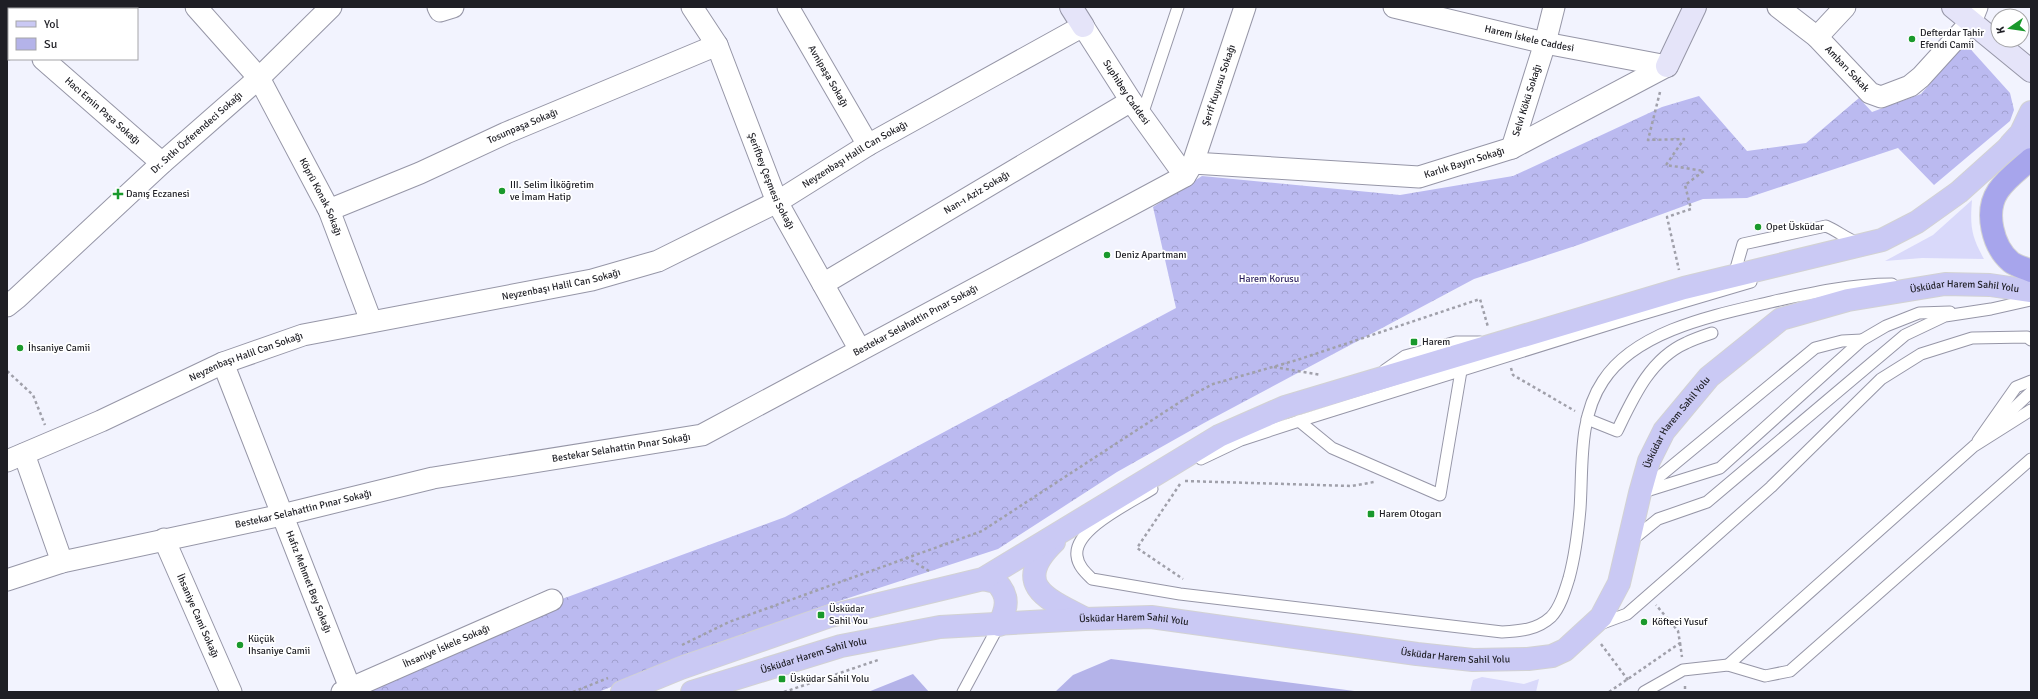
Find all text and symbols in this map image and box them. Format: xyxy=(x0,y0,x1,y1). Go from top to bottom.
legend xyxy=(8,8,138,60)
north arrow xyxy=(1990,8,2030,48)
text: Yol xyxy=(44,17,60,32)
street label: Harem İskele Caddesi xyxy=(1483,23,1575,54)
text: K xyxy=(1994,25,2008,35)
place label: Defterdar Tahir Efendi Camii xyxy=(1920,27,1984,51)
marker: Defterdar Tahir Efendi Camii xyxy=(1907,34,1917,44)
text: Su xyxy=(44,37,57,52)
street label: Avnipaşa Sokağı xyxy=(805,43,851,109)
street label: Şerif Kuyusu Sokağı xyxy=(1200,43,1238,127)
street label: Ambarı Sokak xyxy=(1822,43,1872,94)
street label: Suphibey Caddesi xyxy=(1100,58,1152,127)
street label: Selvi Kökü Sokağı xyxy=(1510,63,1544,138)
street label: Hacı Emin Paşa Sokağı xyxy=(62,75,143,147)
street label: Dr. Sıtkı Özferendeci Sokağı xyxy=(148,89,245,176)
street label: Tosunpaşa Sokağı xyxy=(485,106,560,147)
street label: Neyzenbaşı Halil Can Sokağı xyxy=(800,118,910,191)
street label: Şerifbey Çeşmesi Sokağı xyxy=(745,131,797,232)
street label: Karlık Bayırı Sokağı xyxy=(1423,145,1506,181)
street label: Köprü Konak Sokağı xyxy=(297,156,344,238)
street label: Nan-ı Aziz Sokağı xyxy=(942,168,1012,217)
place label: III. Selim İlköğretim ve İmam Hatip xyxy=(510,179,594,203)
marker: III. Selim İlköğretim ve İmam Hatip xyxy=(497,186,507,196)
place label: Danış Eczanesi xyxy=(126,188,190,200)
marker: Danış Eczanesi xyxy=(113,189,123,199)
place label: Opet Üsküdar xyxy=(1766,221,1824,233)
marker: Opet Üsküdar xyxy=(1753,222,1763,232)
place label: Deniz Apartmanı xyxy=(1115,249,1186,261)
marker: Deniz Apartmanı xyxy=(1102,250,1112,260)
street label: Neyzenbaşı Halil Can Sokağı xyxy=(501,266,622,303)
park label: Harem Korusu xyxy=(1239,273,1299,285)
street label: Üsküdar Harem Sahil Yolu xyxy=(1909,278,2020,296)
street label: Bestekar Selahattin Pınar Sokağı xyxy=(851,282,980,359)
street label: Neyzenbaşı Halil Can Sokağı xyxy=(187,330,305,384)
place label: Harem xyxy=(1422,336,1450,348)
marker: Harem xyxy=(1409,337,1419,347)
place label: İhsaniye Camii xyxy=(28,342,90,354)
marker: İhsaniye Camii xyxy=(15,343,25,353)
street label: Üsküdar Harem Sahil Yolu xyxy=(1641,374,1713,470)
street label: Bestekar Selahattin Pınar Sokağı xyxy=(551,431,691,465)
street label: Bestekar Selahattin Pınar Sokağı xyxy=(234,487,373,531)
place label: Harem Otogarı xyxy=(1379,508,1442,520)
marker: Harem Otogarı xyxy=(1366,509,1376,519)
street label: Hafız Mehmet Bey Sokağı xyxy=(283,529,334,635)
street label: İhsaniye Cami Sokağı xyxy=(174,572,221,660)
place label: Üsküdar Sahil You xyxy=(829,603,868,627)
marker: Üsküdar Sahil You xyxy=(816,610,826,620)
street label: Üsküdar Harem Sahil Yolu xyxy=(1079,611,1189,628)
place label: Köfteci Yusuf xyxy=(1652,616,1708,628)
marker: Köfteci Yusuf xyxy=(1639,617,1649,627)
street label: İhsaniye İskele Sokağı xyxy=(401,622,492,671)
place label: Küçük Ihsaniye Camii xyxy=(248,633,310,657)
street label: Üsküdar Harem Sahil Yolu xyxy=(759,635,868,676)
marker: Küçük Ihsaniye Camii xyxy=(235,640,245,650)
street label: Üsküdar Harem Sahil Yolu xyxy=(1400,646,1510,666)
place label: Üsküdar Sahil Yolu xyxy=(790,673,869,685)
marker: Üsküdar Sahil Yolu xyxy=(777,674,787,684)

